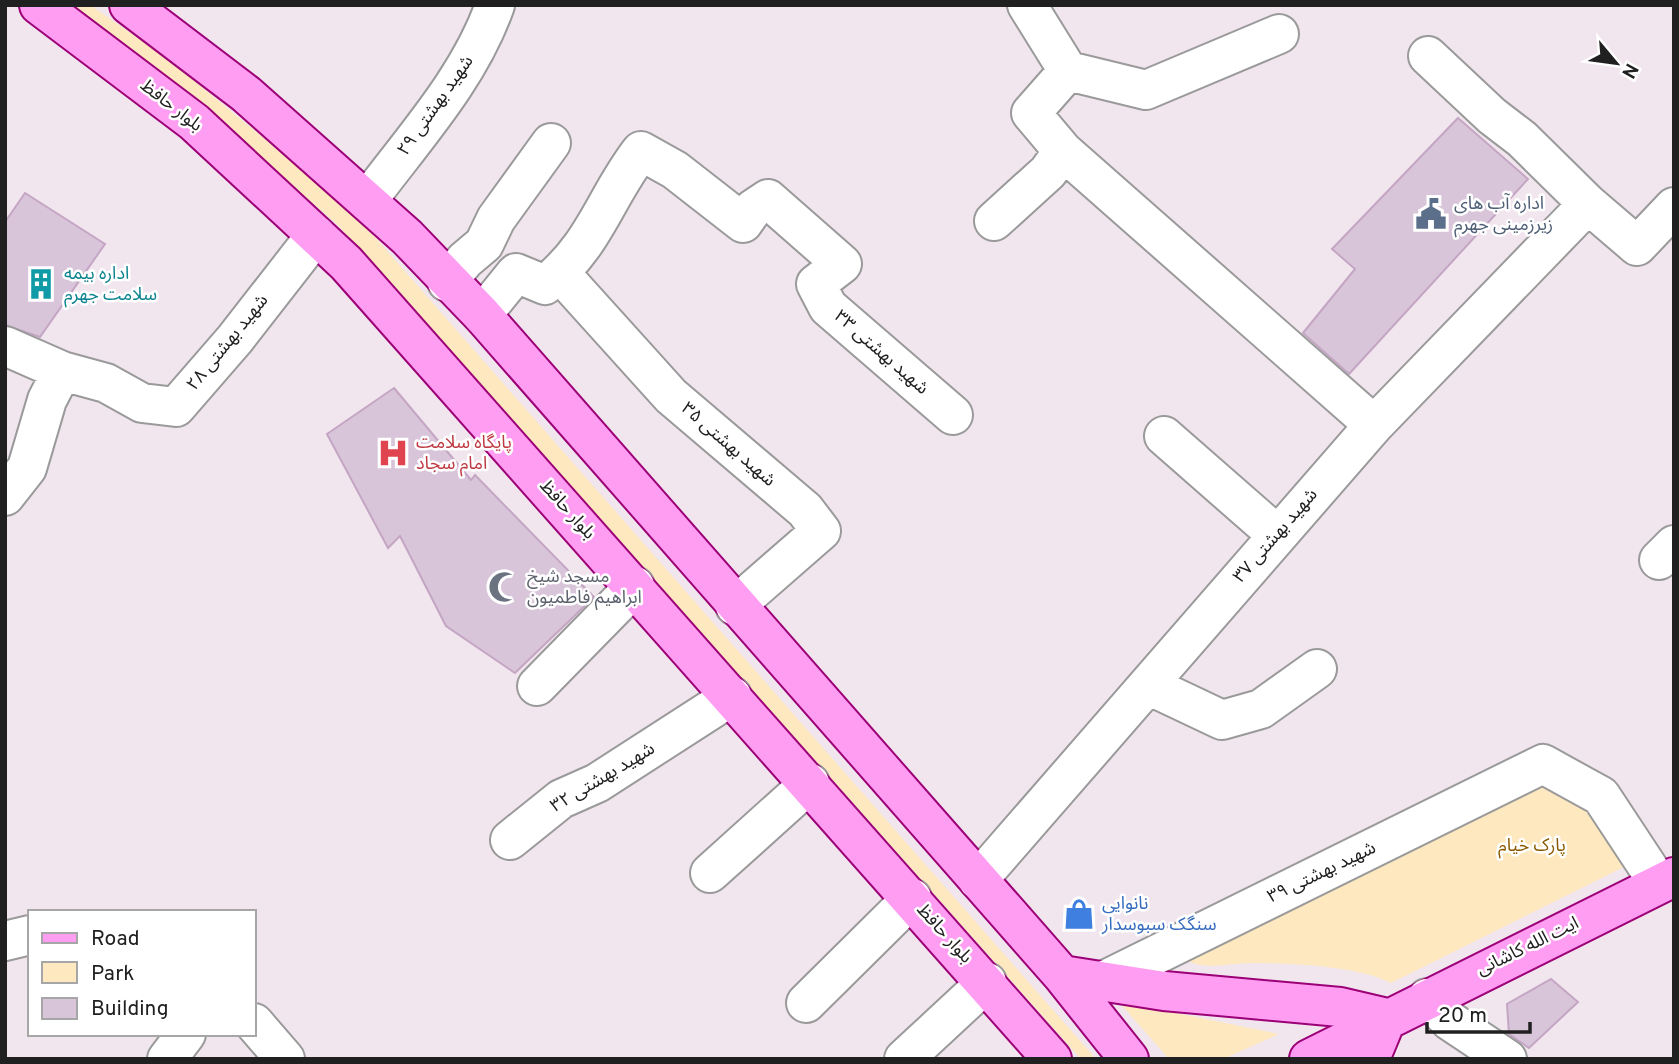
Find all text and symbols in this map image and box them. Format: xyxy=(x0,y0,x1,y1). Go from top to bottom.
north arrow xyxy=(1581,28,1651,98)
street label: شهید بهشتی ۲۹ xyxy=(393,51,479,161)
text: N xyxy=(1615,58,1643,82)
street label: بلوار حافظ xyxy=(135,75,207,137)
place label: اداره آب های زیرزمینی جهرم xyxy=(1454,193,1553,238)
public building icon: اداره آب های زیرزمینی جهرم xyxy=(1414,197,1448,231)
place label: اداره بیمه سلامت جهرم xyxy=(64,263,157,308)
building icon: اداره بیمه سلامت جهرم xyxy=(24,267,58,301)
street label: شهید بهشتی ۲۸ xyxy=(182,290,274,396)
street label: شهید بهشتی ۳۳ xyxy=(829,306,933,400)
street label: شهید بهشتی ۳۵ xyxy=(676,398,780,492)
place label: پایگاه سلامت امام سجاد xyxy=(416,432,512,477)
hospital icon: پایگاه سلامت امام سجاد xyxy=(376,436,410,470)
street label: بلوار حافظ xyxy=(534,475,600,545)
street label: شهید بهشتی ۳۷ xyxy=(1229,484,1323,588)
place label: مسجد شیخ ابراهیم فاطمیون xyxy=(527,566,642,610)
mosque icon: مسجد شیخ ابراهیم فاطمیون xyxy=(487,570,521,604)
street label: شهید بهشتی ۳۲ xyxy=(547,738,659,818)
park label: پارک خیام xyxy=(1498,835,1566,859)
street label: شهید بهشتی ۳۹ xyxy=(1264,837,1380,909)
place label: نانوایی سنگک سبوسدار xyxy=(1101,893,1217,937)
shop icon: نانوایی سنگک سبوسدار xyxy=(1062,897,1096,931)
street label: بلوار حافظ xyxy=(911,899,977,969)
legend xyxy=(28,910,256,1036)
street label: ایت الله کاشانی xyxy=(1473,912,1583,982)
text: Road xyxy=(91,926,140,953)
text: Park xyxy=(91,961,134,988)
scale bar xyxy=(1427,990,1530,1034)
text: Building xyxy=(91,996,169,1023)
text: 20 m xyxy=(1438,1003,1487,1030)

